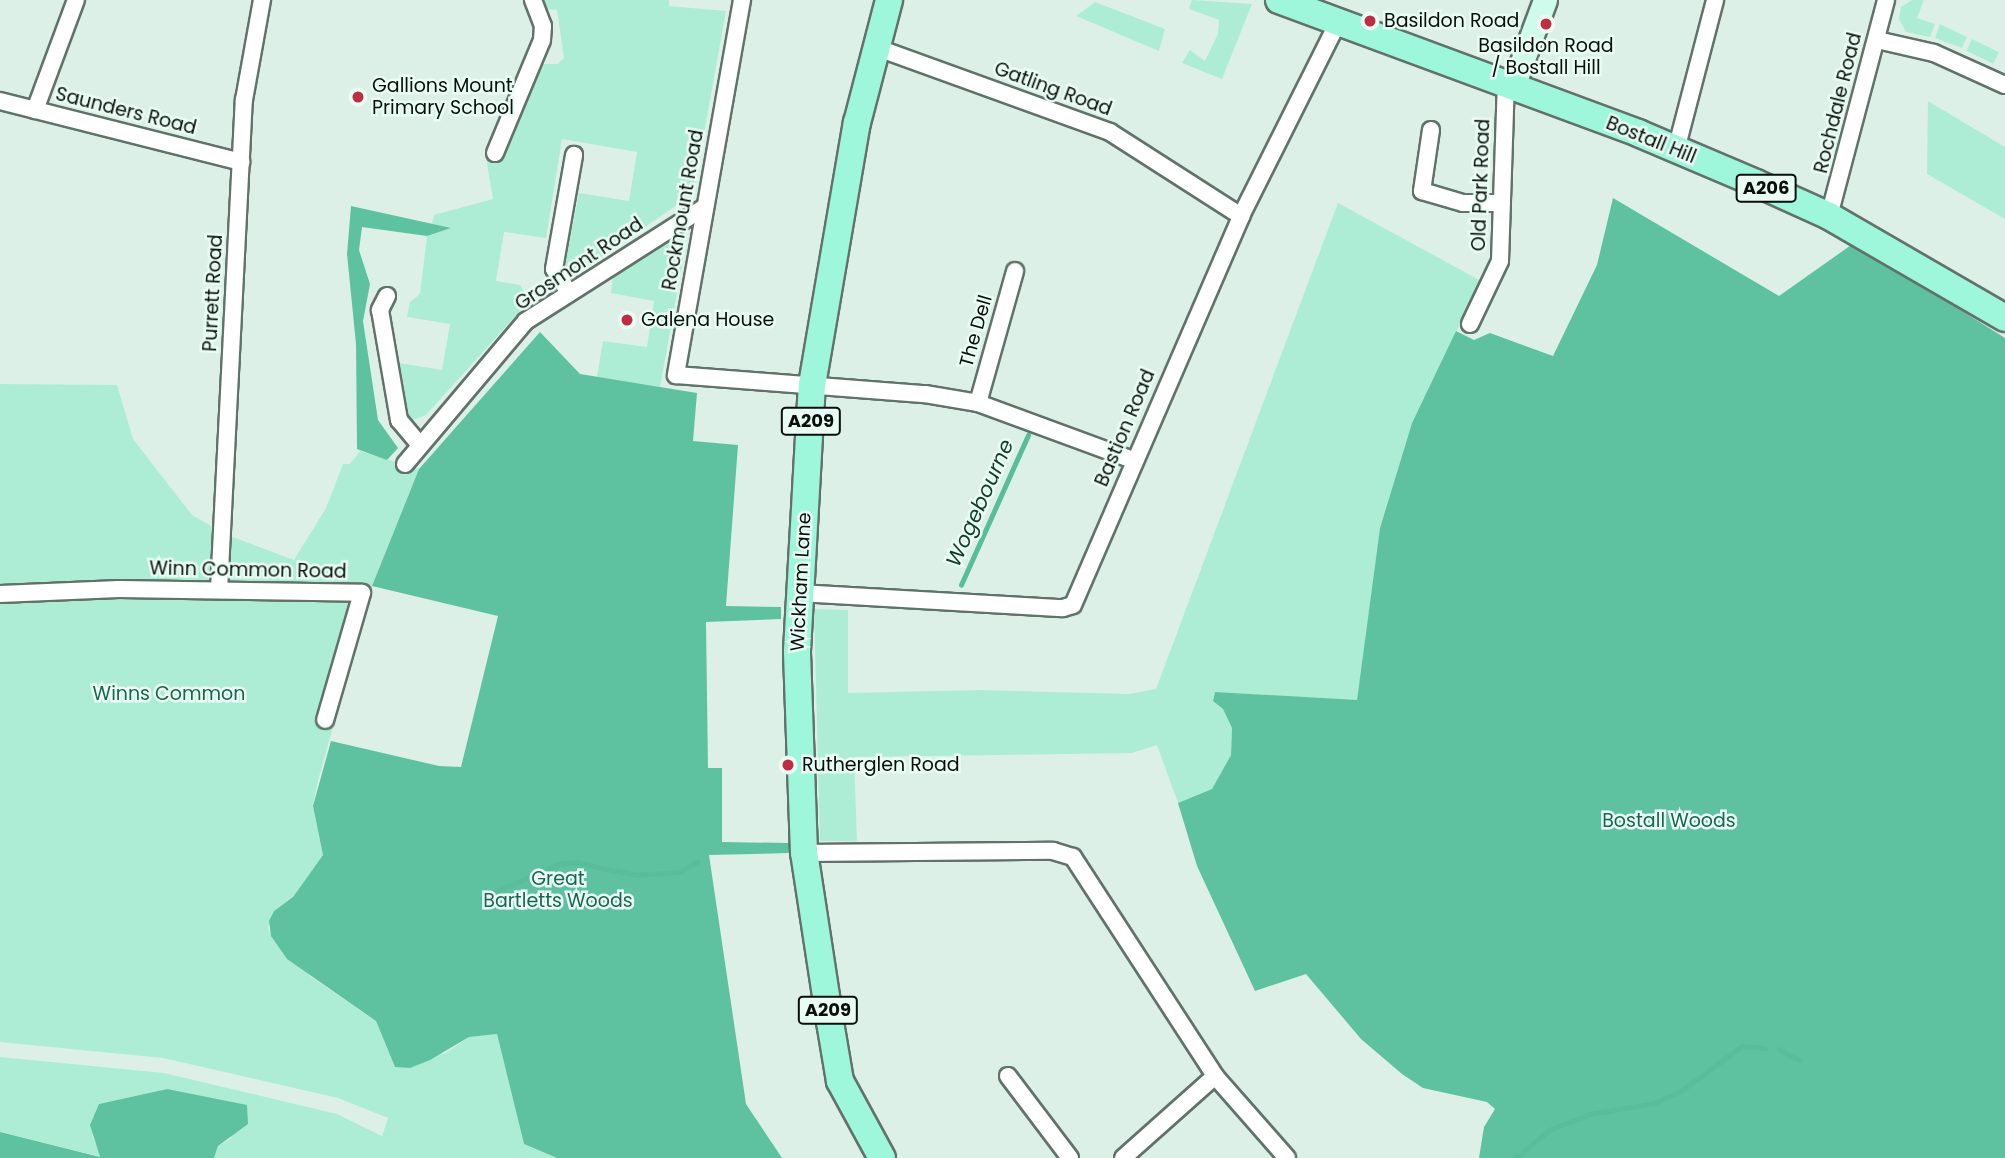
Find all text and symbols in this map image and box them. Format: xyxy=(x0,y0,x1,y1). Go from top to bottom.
place label: Basildon Road xyxy=(1384,10,1519,32)
marker: Basildon Road xyxy=(1362,13,1378,29)
marker: Basildon Road / Bostall Hill xyxy=(1538,16,1554,32)
street label: Rochdale Road xyxy=(1810,30,1866,176)
place label: Basildon Road / Bostall Hill xyxy=(1478,35,1614,79)
street label: Gatling Road xyxy=(991,57,1115,121)
place label: Gallions Mount Primary School xyxy=(372,75,514,119)
street label: Saunders Road xyxy=(53,82,199,140)
marker: Gallions Mount Primary School xyxy=(350,89,366,105)
street label: Bostall Hill xyxy=(1603,112,1699,168)
street label: Old Park Road xyxy=(1467,118,1495,252)
street label: Rockmount Road xyxy=(658,128,708,292)
road number: A206 xyxy=(1734,174,1798,202)
street label: Grosmont Road xyxy=(511,213,647,315)
street label: Purrett Road xyxy=(199,234,227,352)
street label: The Dell xyxy=(955,292,997,370)
place label: Galena House xyxy=(641,309,774,331)
marker: Galena House xyxy=(619,312,635,328)
street label: Bastion Road xyxy=(1090,366,1160,490)
road number: A209 xyxy=(780,407,842,436)
water label: Wogebourne xyxy=(941,436,1019,570)
street label: Wickham Lane xyxy=(786,512,816,652)
street label: Winn Common Road xyxy=(149,557,347,583)
park label: Winns Common xyxy=(93,683,245,705)
place label: Rutherglen Road xyxy=(802,754,960,776)
marker: Rutherglen Road xyxy=(780,757,796,773)
park label: Bostall Woods xyxy=(1602,810,1736,832)
park label: Great Bartletts Woods xyxy=(483,868,633,912)
road number: A209 xyxy=(796,995,860,1024)

